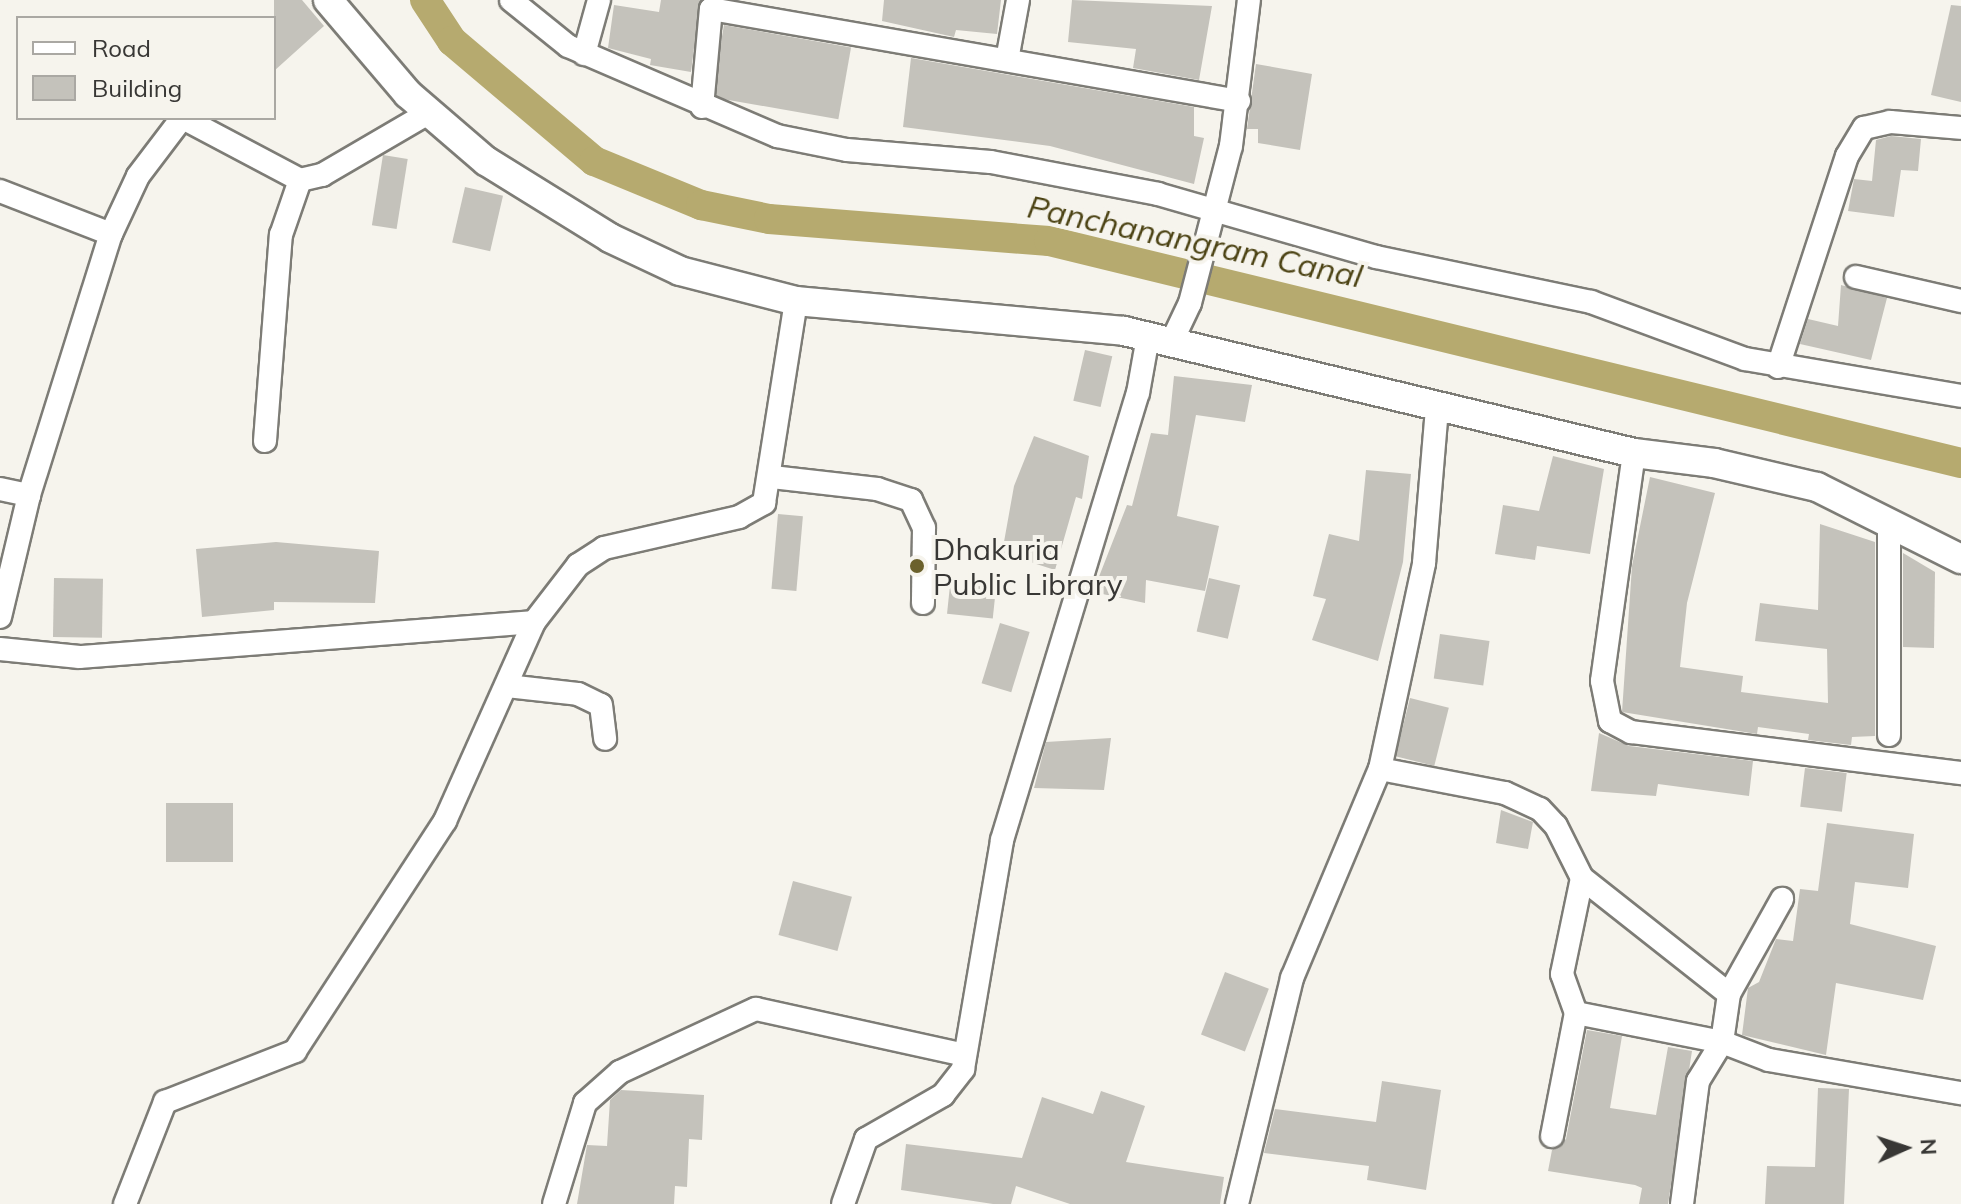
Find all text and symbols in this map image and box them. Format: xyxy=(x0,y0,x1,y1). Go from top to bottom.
legend xyxy=(16,16,276,120)
text: Road xyxy=(92,33,151,63)
text: Building xyxy=(92,73,182,103)
water label: Panchanangram Canal xyxy=(1024,187,1366,295)
place label: Dhakuria Public Library xyxy=(933,531,1123,602)
marker: Dhakuria Public Library xyxy=(908,557,926,575)
north arrow xyxy=(1865,1108,1945,1188)
text: N xyxy=(1915,1138,1943,1156)

